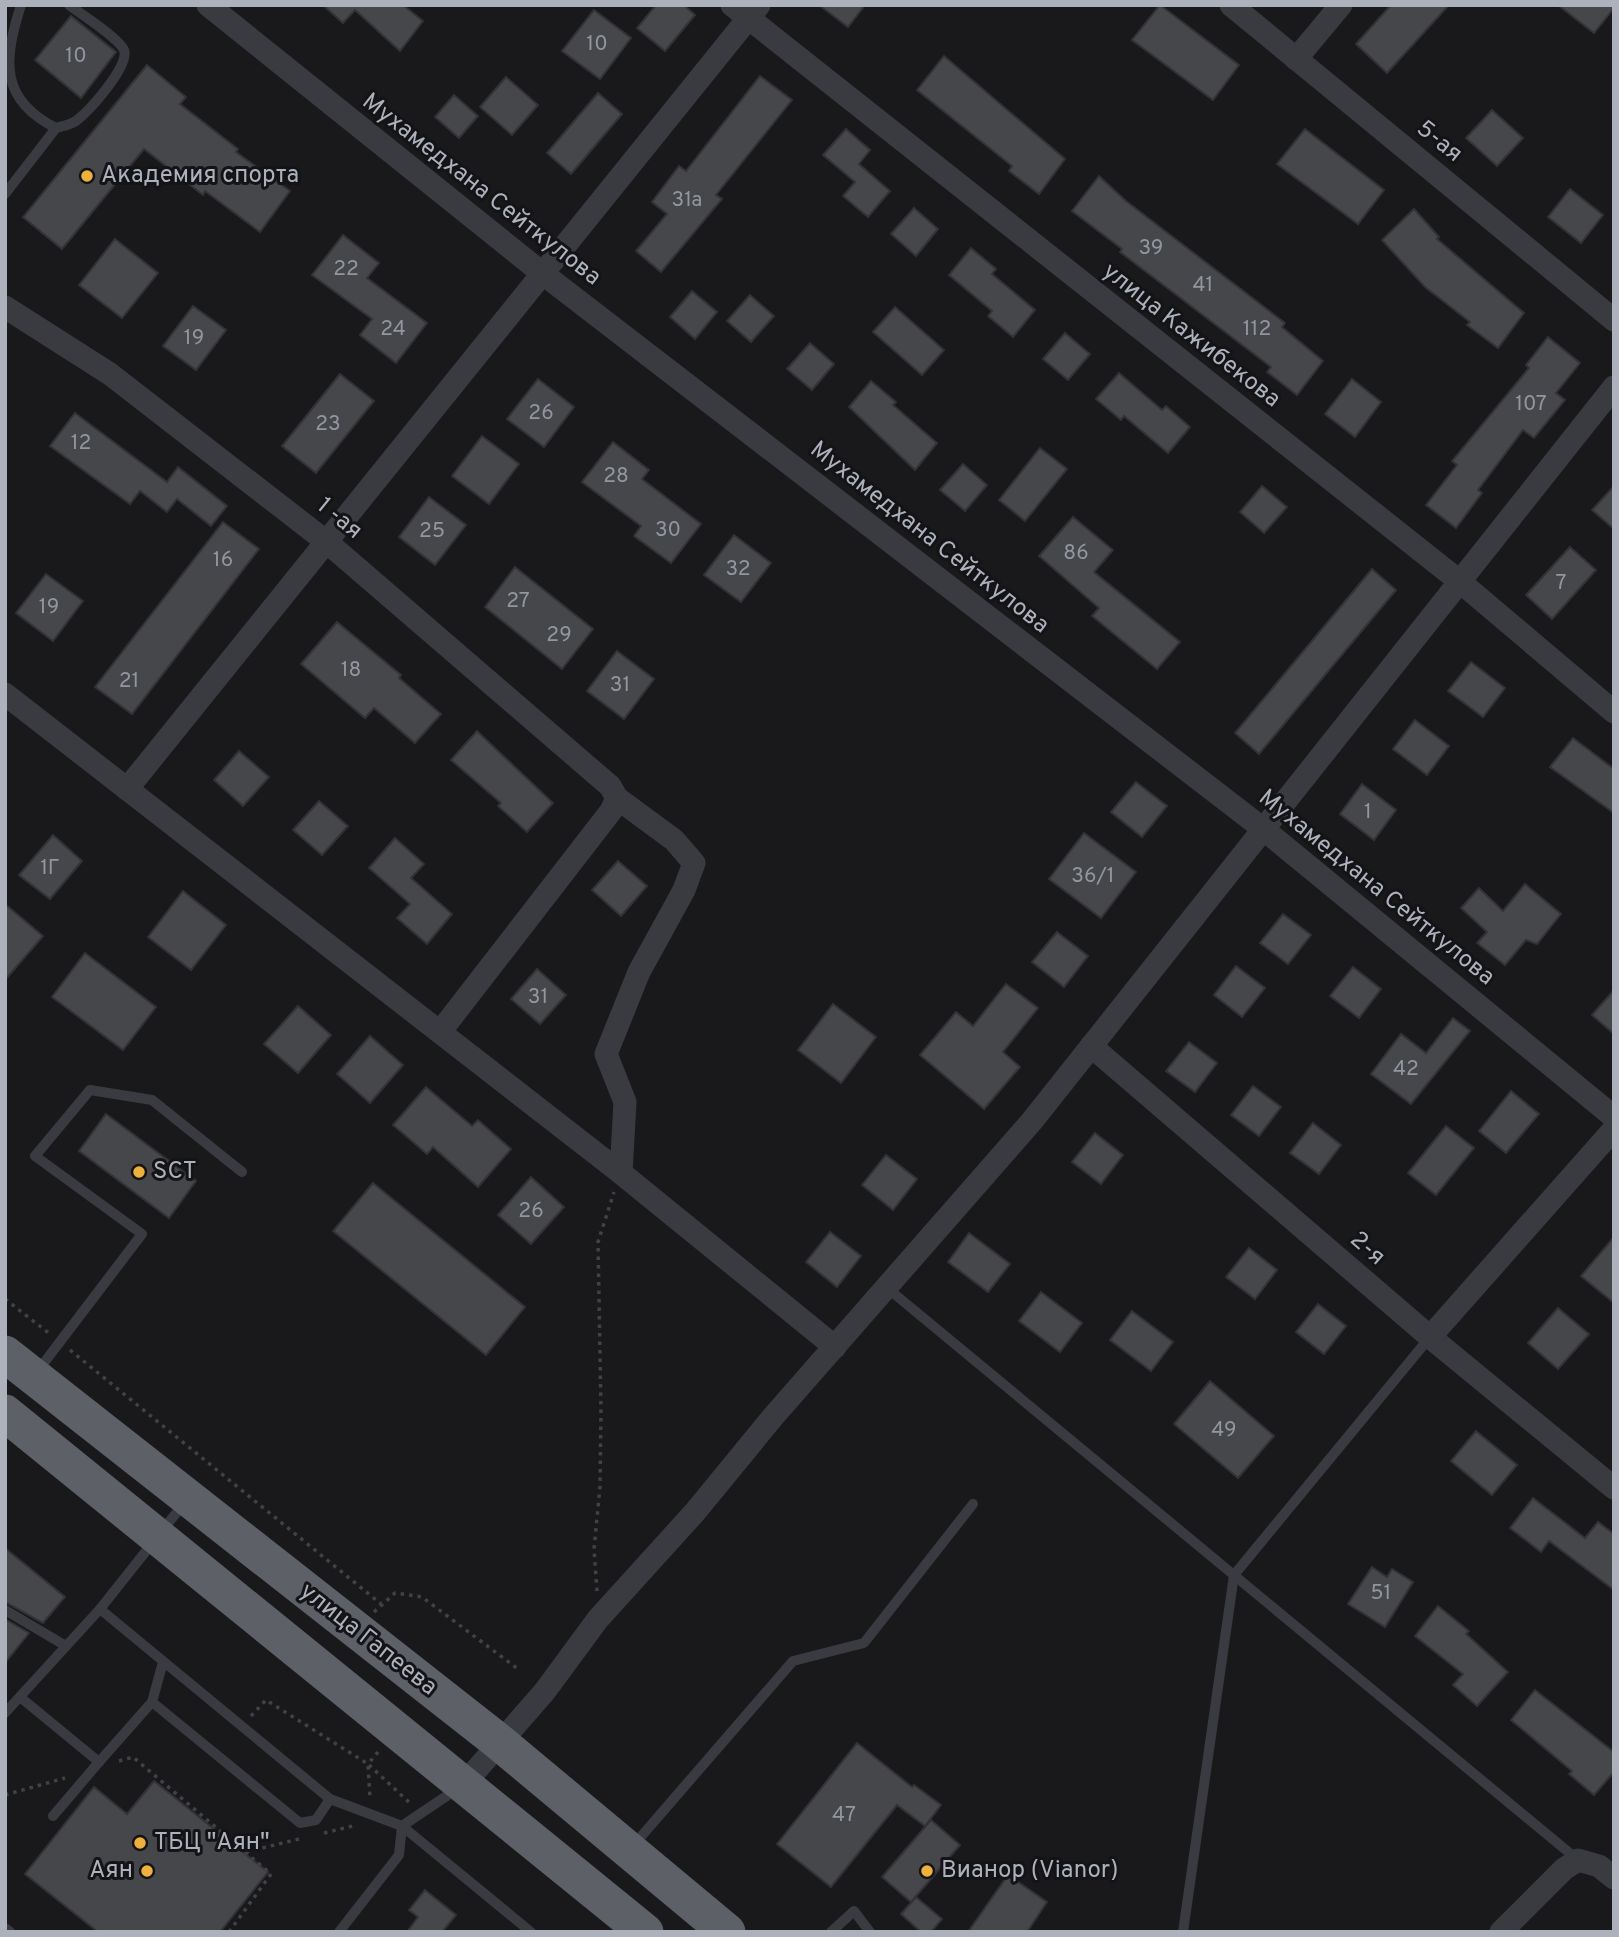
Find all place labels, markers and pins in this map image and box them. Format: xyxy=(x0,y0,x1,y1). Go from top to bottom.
place label: Академия спорта xyxy=(101,161,299,191)
marker: Академия спорта xyxy=(79,168,95,184)
place label: SCT xyxy=(153,1157,197,1187)
marker: SCT xyxy=(131,1164,147,1180)
place label: ТБЦ "Аян" xyxy=(154,1828,270,1858)
marker: ТБЦ "Аян" xyxy=(132,1835,148,1851)
place label: Аян xyxy=(89,1856,133,1886)
place label: Вианор (Vianor) xyxy=(941,1856,1118,1886)
marker: Аян xyxy=(139,1863,155,1879)
marker: Вианор (Vianor) xyxy=(919,1863,935,1879)

